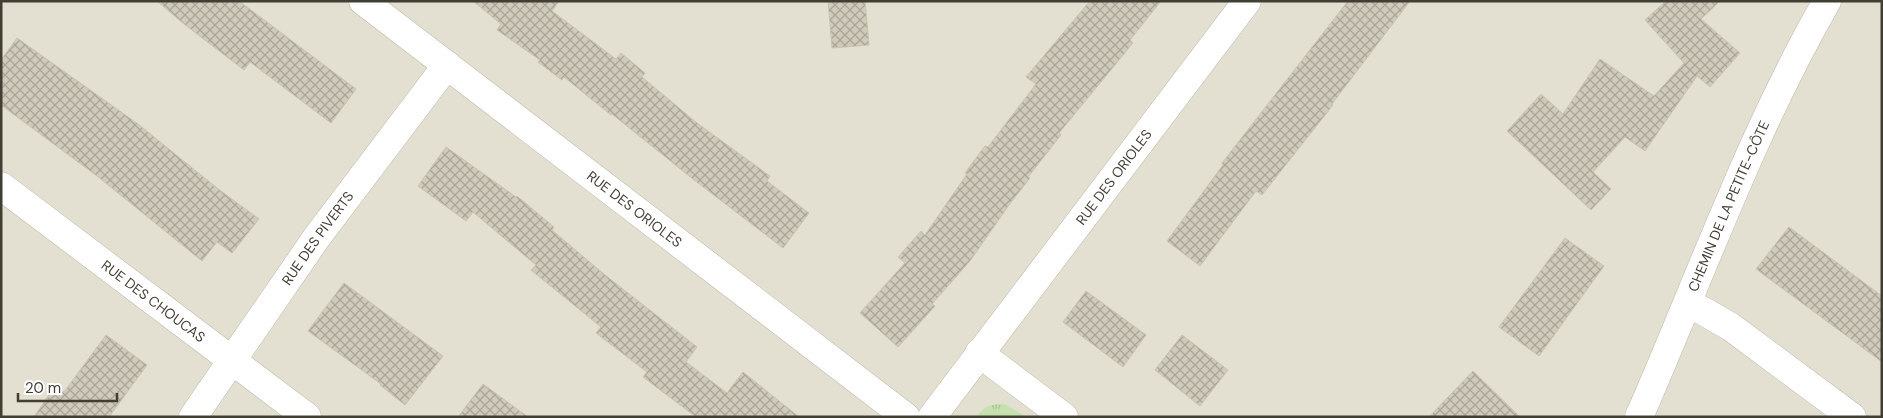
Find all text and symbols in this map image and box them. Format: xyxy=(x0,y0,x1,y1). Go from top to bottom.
street label: CHEMIN DE LA PETITE-CÔTE xyxy=(1684,118,1773,294)
street label: RUE DES ORIOLES xyxy=(1072,126,1156,228)
street label: RUE DES ORIOLES xyxy=(583,167,686,251)
street label: RUE DES PIVERTS xyxy=(278,188,357,288)
street label: RUE DES CHOUCAS xyxy=(98,256,209,346)
scale bar xyxy=(18,370,116,402)
text: 20 m xyxy=(25,378,61,398)

